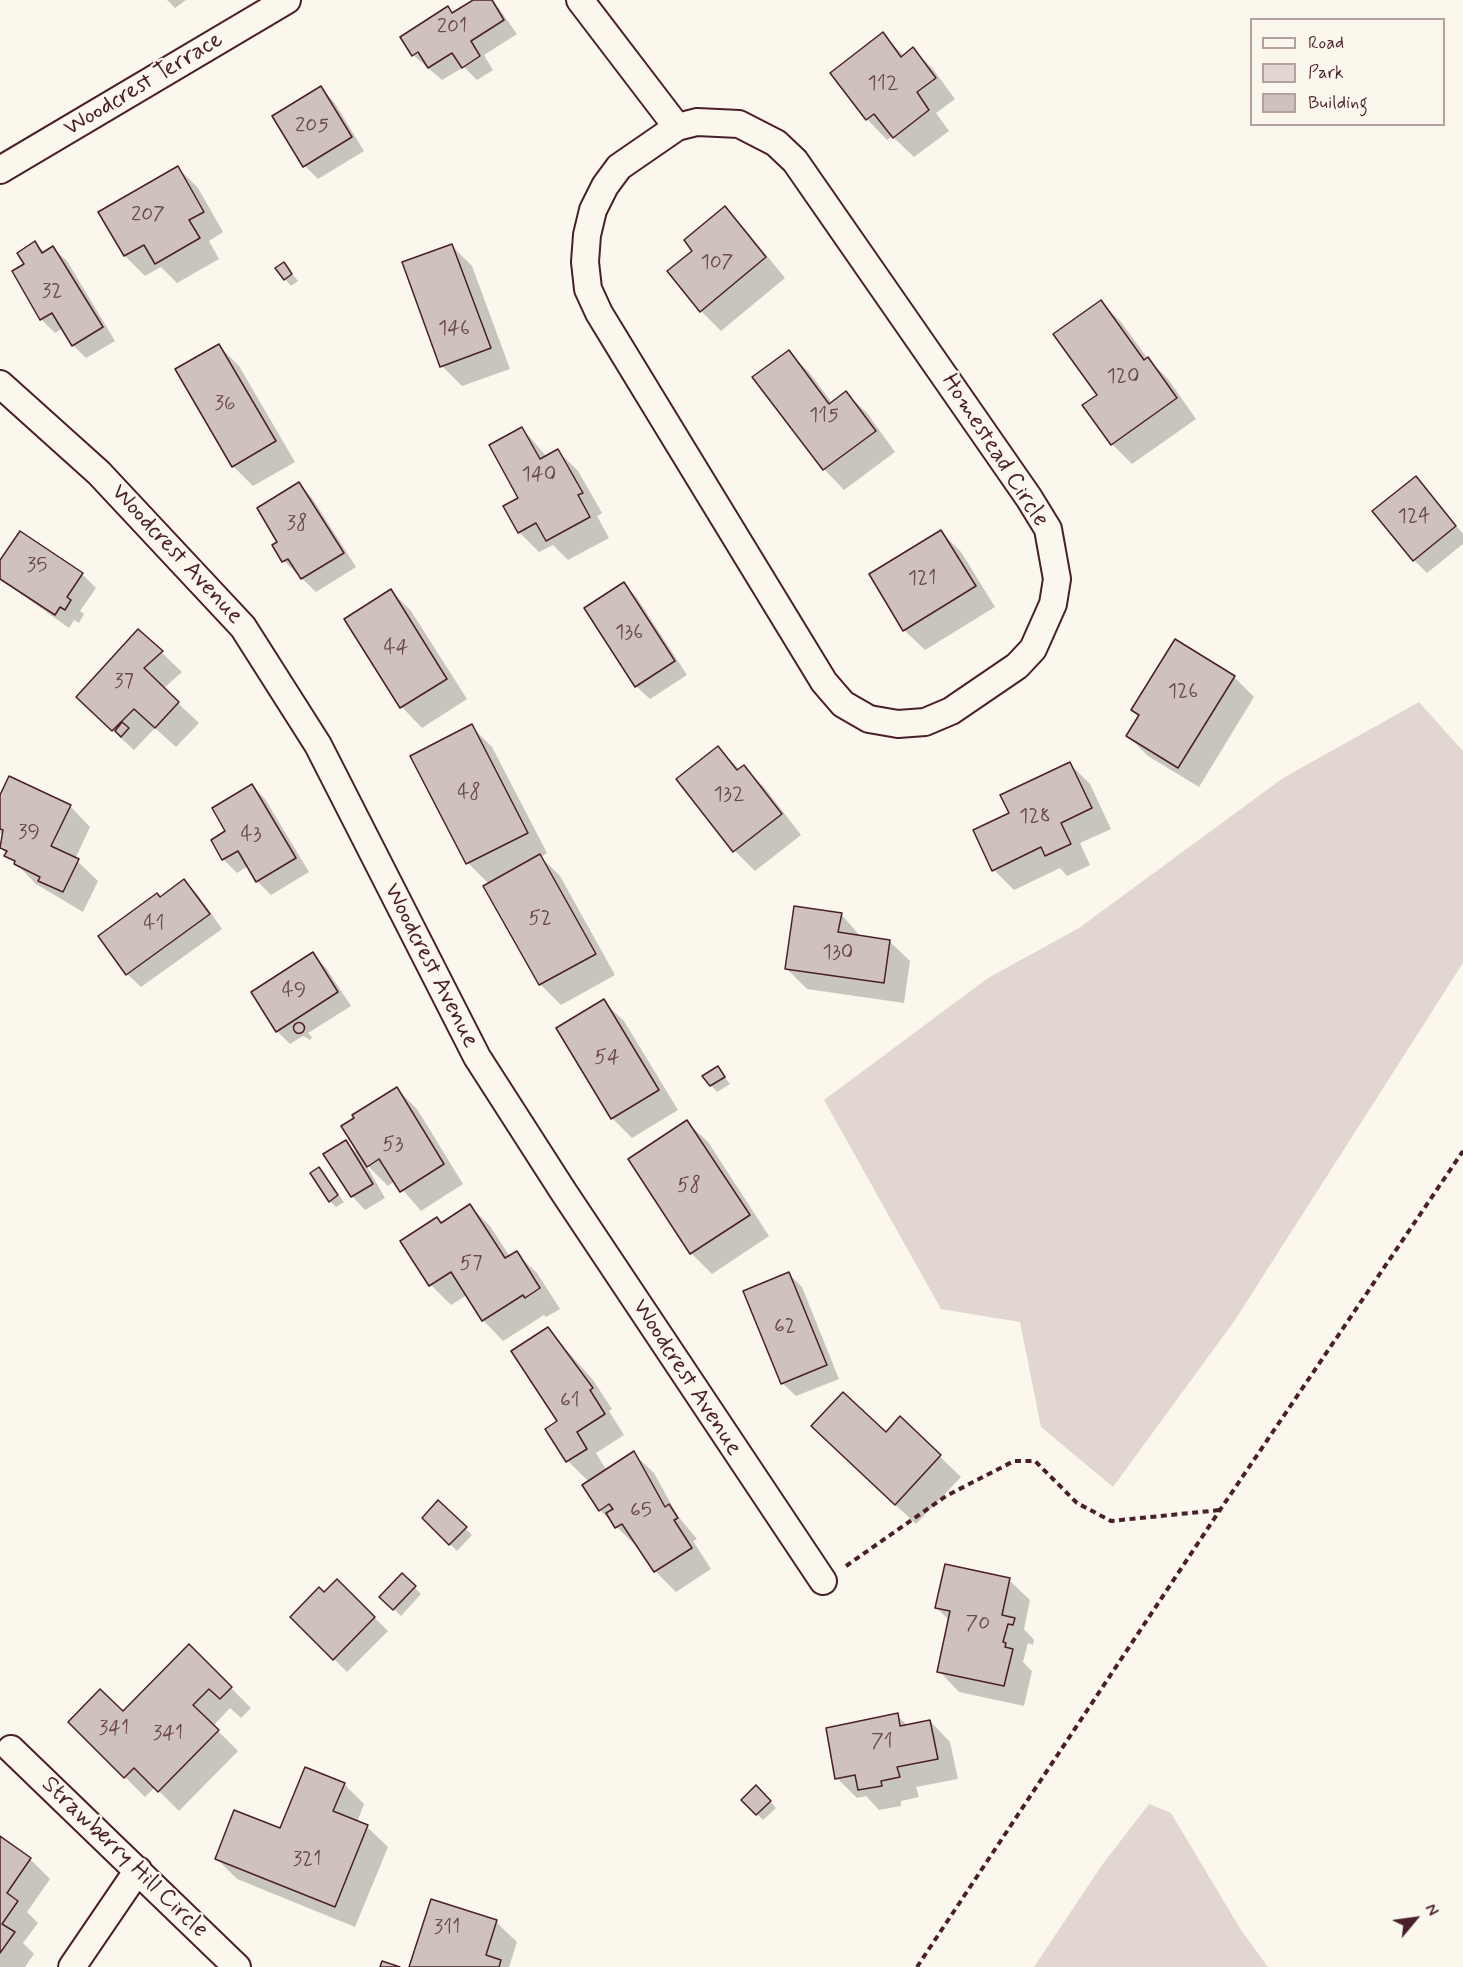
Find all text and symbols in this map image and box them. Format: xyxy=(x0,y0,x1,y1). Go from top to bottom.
house number: 201 xyxy=(437,15,467,41)
legend xyxy=(1250,18,1445,126)
street label: Woodcrest Terrace xyxy=(59,26,229,144)
text: Road xyxy=(1308,31,1344,55)
text: Park xyxy=(1308,61,1344,85)
house number: 112 xyxy=(868,72,898,98)
text: Building xyxy=(1308,91,1368,115)
house number: 205 xyxy=(295,114,329,140)
house number: 207 xyxy=(131,203,165,229)
house number: 107 xyxy=(700,251,734,277)
house number: 32 xyxy=(42,280,62,306)
house number: 146 xyxy=(438,317,470,343)
house number: 120 xyxy=(1106,365,1140,391)
street label: Homestead Circle xyxy=(934,369,1054,533)
house number: 36 xyxy=(214,392,236,418)
house number: 115 xyxy=(809,404,839,430)
house number: 140 xyxy=(522,463,556,489)
street label: Woodcrest Avenue xyxy=(104,479,248,631)
house number: 124 xyxy=(1398,505,1430,531)
house number: 38 xyxy=(287,512,307,538)
house number: 35 xyxy=(27,554,47,580)
house number: 121 xyxy=(908,567,936,593)
house number: 136 xyxy=(615,621,643,647)
house number: 44 xyxy=(384,636,408,662)
house number: 37 xyxy=(114,670,134,696)
house number: 126 xyxy=(1168,680,1198,706)
house number: 48 xyxy=(457,781,481,807)
house number: 132 xyxy=(714,783,744,809)
house number: 128 xyxy=(1019,805,1051,831)
house number: 39 xyxy=(18,821,40,847)
house number: 43 xyxy=(240,823,262,849)
street label: Woodcrest Avenue xyxy=(376,879,484,1053)
house number: 52 xyxy=(528,907,552,933)
house number: 41 xyxy=(143,912,165,938)
house number: 130 xyxy=(823,941,853,967)
house number: 49 xyxy=(282,979,306,1005)
house number: 54 xyxy=(594,1046,620,1072)
house number: 53 xyxy=(382,1133,404,1159)
house number: 58 xyxy=(677,1174,701,1200)
house number: 57 xyxy=(459,1252,483,1278)
street label: Woodcrest Avenue xyxy=(625,1294,747,1462)
house number: 62 xyxy=(774,1315,796,1341)
house number: 61 xyxy=(560,1389,580,1415)
house number: 65 xyxy=(630,1499,652,1525)
house number: 70 xyxy=(966,1612,990,1638)
house number: 341 xyxy=(99,1717,129,1743)
house number: 341 xyxy=(153,1722,183,1748)
house number: 71 xyxy=(871,1730,893,1756)
street label: Strawberry Hill Circle xyxy=(35,1771,213,1945)
house number: 321 xyxy=(293,1848,321,1874)
north arrow xyxy=(1385,1889,1445,1949)
text: N xyxy=(1419,1900,1443,1920)
house number: 311 xyxy=(434,1916,460,1942)

